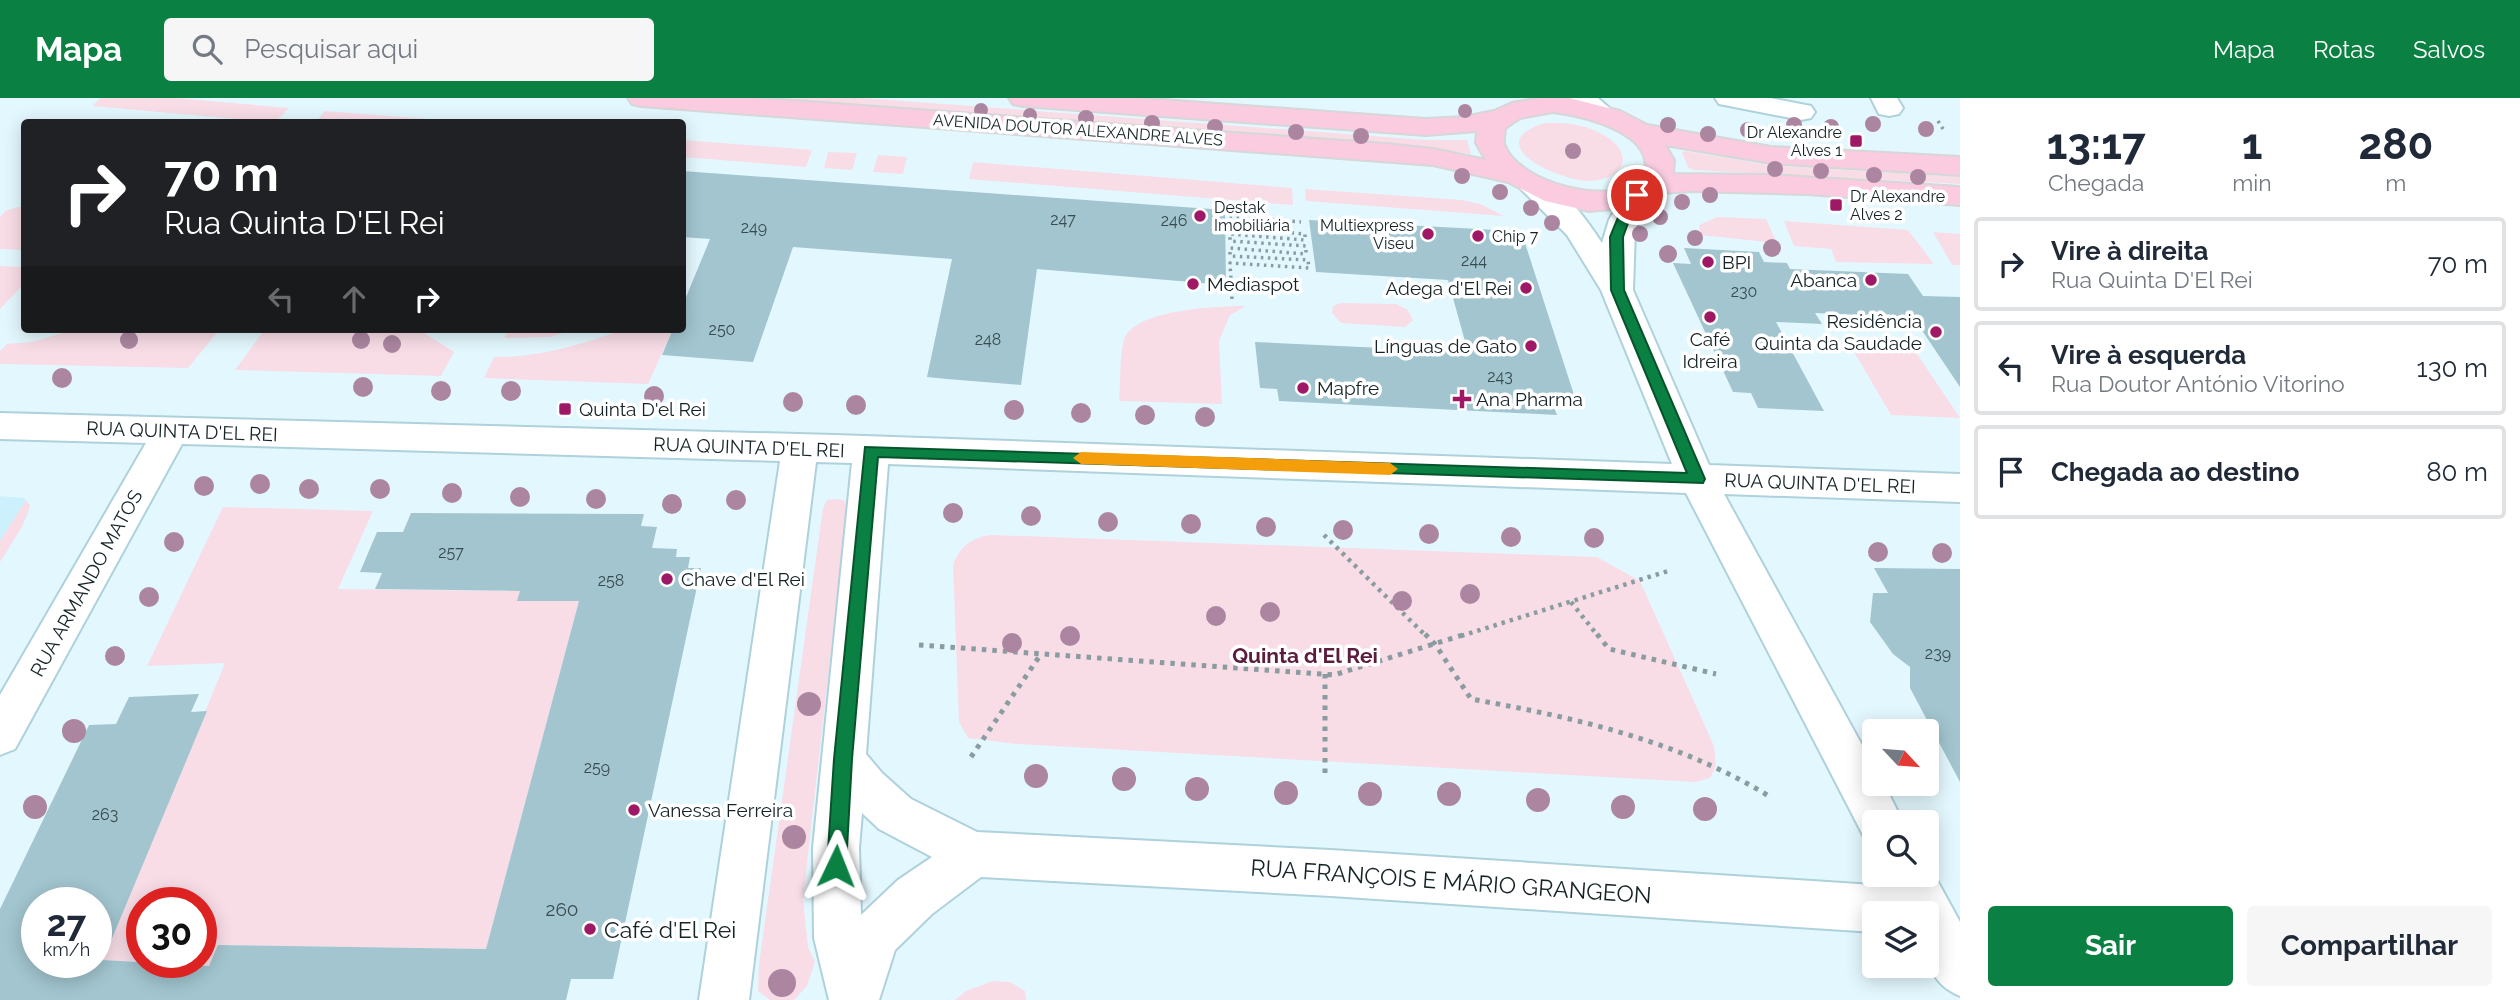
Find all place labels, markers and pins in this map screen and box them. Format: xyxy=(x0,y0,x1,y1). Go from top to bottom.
place label: Dr Alexandre Alves 1 xyxy=(1747,123,1842,160)
marker: Dr Alexandre Alves 1 xyxy=(1848,133,1864,149)
pin xyxy=(1607,165,1667,225)
place label: Dr Alexandre Alves 2 xyxy=(1850,187,1945,224)
marker: Dr Alexandre Alves 2 xyxy=(1828,197,1844,213)
place label: Destak Imobiliária xyxy=(1214,198,1290,235)
marker: Destak Imobiliária xyxy=(1192,208,1208,224)
place label: Multiexpress Viseu xyxy=(1320,216,1414,253)
marker: Multiexpress Viseu xyxy=(1420,226,1436,242)
place label: Chip 7 xyxy=(1492,227,1539,246)
marker: Chip 7 xyxy=(1470,228,1486,244)
place label: BPI xyxy=(1722,251,1751,273)
marker: BPI xyxy=(1700,254,1716,270)
place label: Abanca xyxy=(1790,269,1857,291)
marker: Abanca xyxy=(1863,272,1879,288)
place label: Mediaspot xyxy=(1207,273,1300,295)
marker: Mediaspot xyxy=(1185,276,1201,292)
place label: Adega d'El Rei xyxy=(1386,277,1512,299)
marker: Adega d'El Rei xyxy=(1518,280,1534,296)
marker: Café Idreira xyxy=(1702,309,1718,325)
place label: Residência Quinta da Saudade xyxy=(1754,310,1922,354)
marker: Residência Quinta da Saudade xyxy=(1928,324,1944,340)
place label: Café Idreira xyxy=(1682,328,1738,372)
place label: Línguas de Gato xyxy=(1374,335,1517,357)
marker: Línguas de Gato xyxy=(1523,338,1539,354)
place label: Mapfre xyxy=(1317,377,1379,399)
marker: Mapfre xyxy=(1295,380,1311,396)
place label: Ana Pharma xyxy=(1476,388,1583,410)
marker: Ana Pharma xyxy=(1454,391,1470,407)
place label: Quinta D'el Rei xyxy=(579,398,706,420)
marker: Quinta D'el Rei xyxy=(557,401,573,417)
place label: Chave d'El Rei xyxy=(681,568,805,590)
marker: Chave d'El Rei xyxy=(659,571,675,587)
place label: Vanessa Ferreira xyxy=(648,799,793,821)
marker: Vanessa Ferreira xyxy=(626,802,642,818)
place label: Café d'El Rei xyxy=(604,916,736,943)
marker: Café d'El Rei xyxy=(582,921,598,937)

